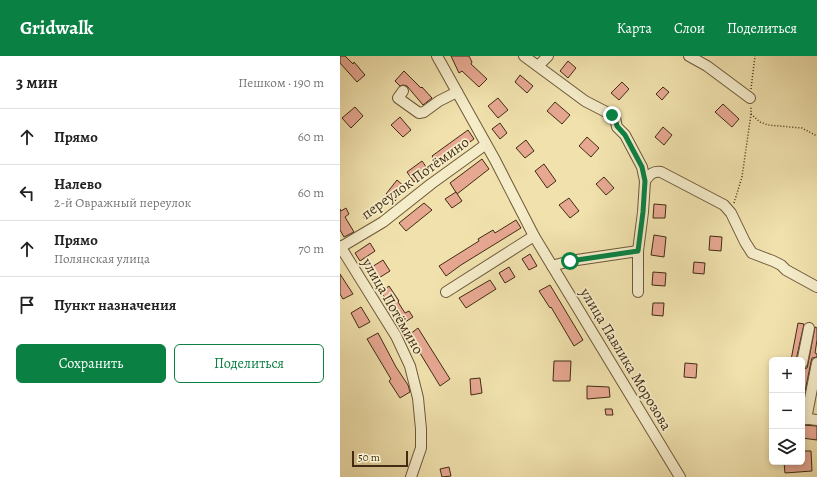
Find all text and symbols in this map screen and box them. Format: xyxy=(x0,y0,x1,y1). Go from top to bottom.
text: Gridwalk xyxy=(20,15,93,41)
text: Карта xyxy=(617,19,652,38)
text: Слои xyxy=(674,19,705,38)
text: Поделиться xyxy=(727,19,797,38)
text: 3 мин xyxy=(16,71,58,94)
text: Пешком · 190 m xyxy=(238,74,324,91)
route end xyxy=(603,106,621,124)
icon: ahead xyxy=(16,126,38,148)
text: Прямо xyxy=(54,127,98,147)
text: 60 m xyxy=(298,128,324,145)
street label: переулок Потёмино xyxy=(357,132,473,224)
text: Налево xyxy=(54,174,102,194)
icon: left xyxy=(16,182,38,204)
text: 60 m xyxy=(298,184,324,201)
text: 2-й Овражный переулок xyxy=(54,194,191,211)
text: Прямо xyxy=(54,230,98,250)
icon: ahead xyxy=(16,238,38,260)
text: 70 m xyxy=(298,240,324,257)
text: Полянская улица xyxy=(54,250,150,267)
route start xyxy=(561,252,579,270)
street label: улица Потёмино xyxy=(357,253,429,358)
street label: улица Павлика Морозова xyxy=(575,283,677,434)
icon: arrive xyxy=(16,294,38,316)
text: Пункт назначения xyxy=(54,295,176,315)
button: Сохранить xyxy=(16,344,166,383)
button: Поделиться xyxy=(174,344,324,383)
map controls xyxy=(769,357,805,465)
button: + xyxy=(769,357,805,393)
button: − xyxy=(769,393,805,429)
button: layers xyxy=(769,429,805,465)
scale bar xyxy=(352,449,408,468)
text: 50 m xyxy=(358,450,380,465)

